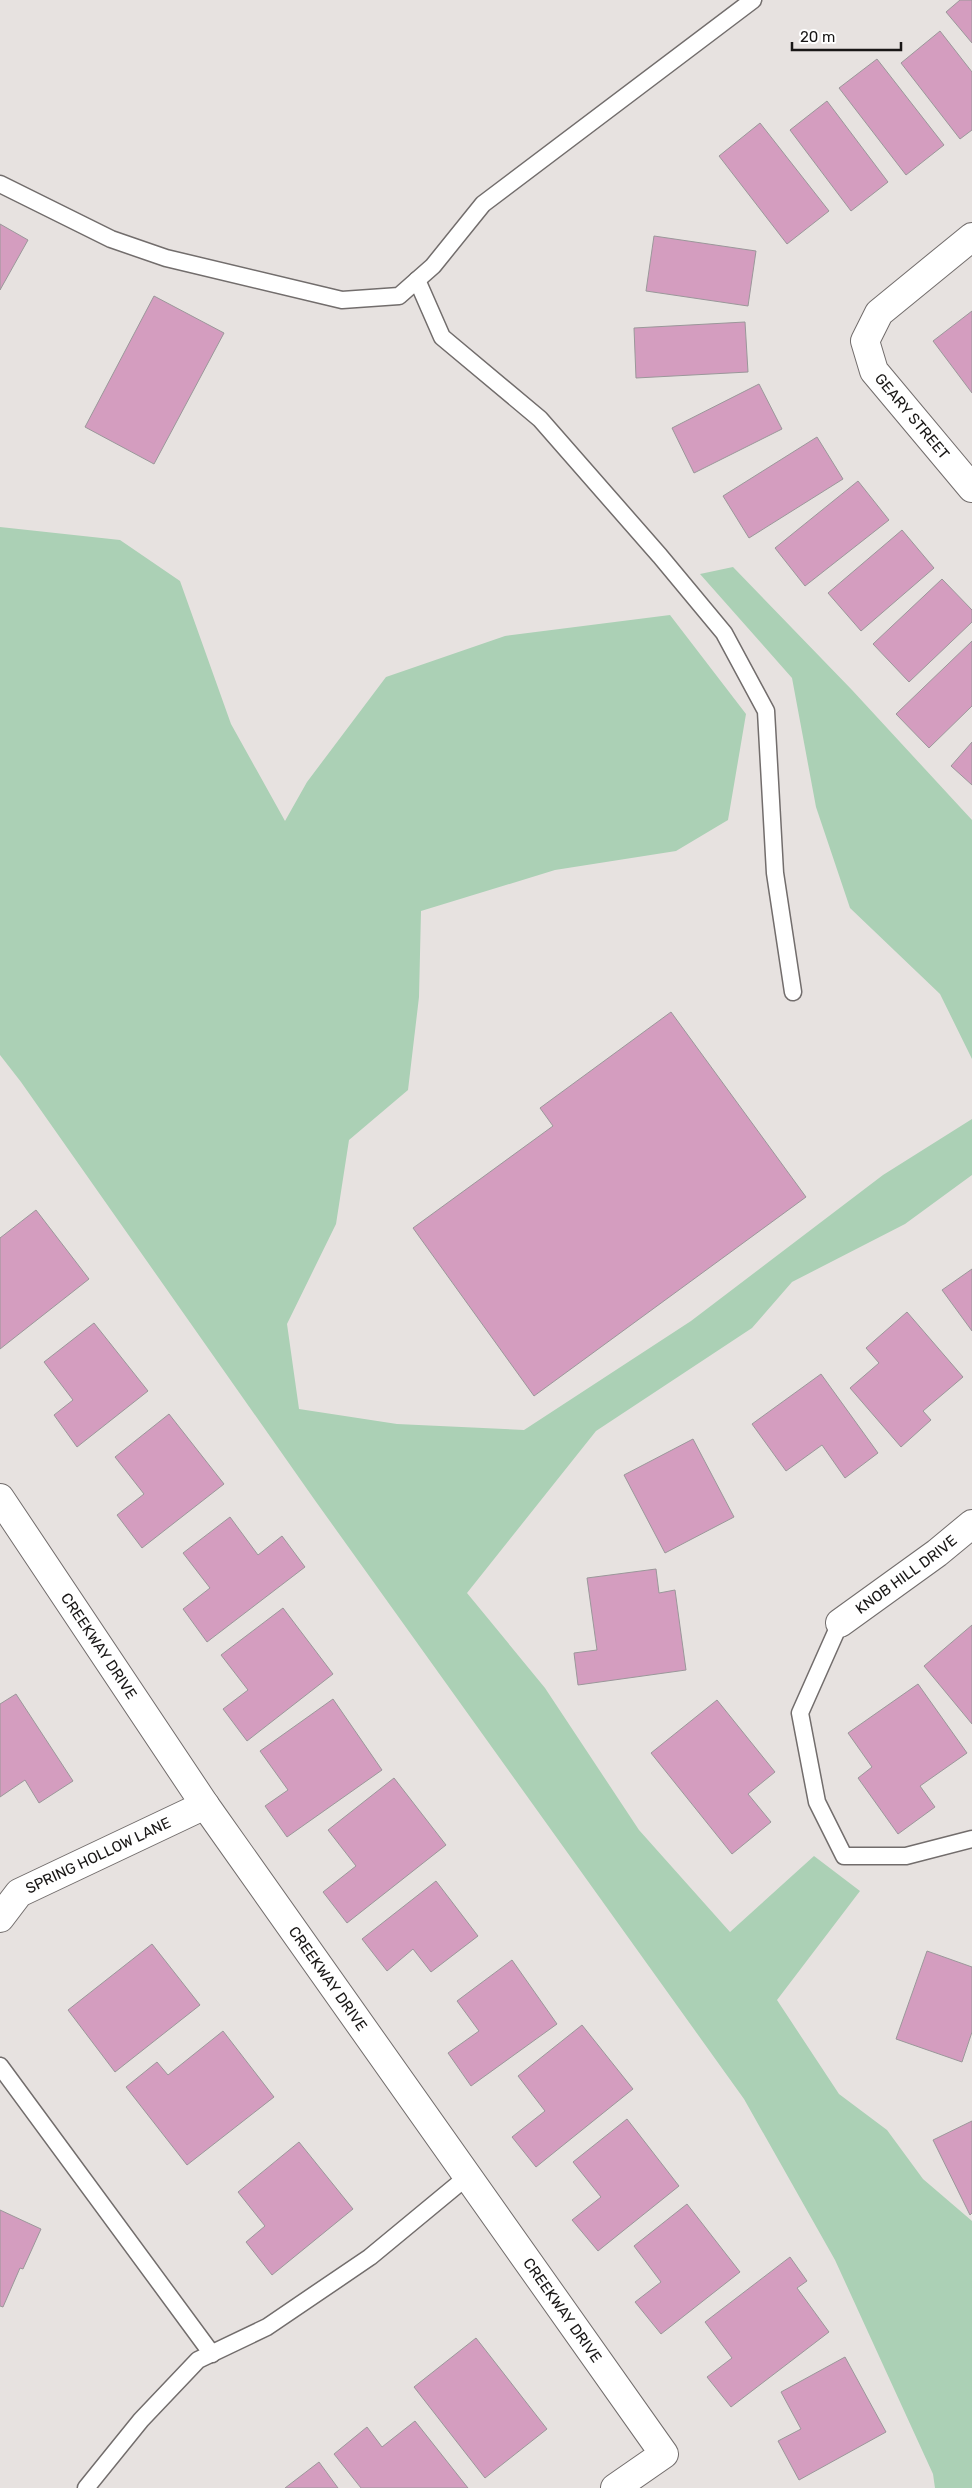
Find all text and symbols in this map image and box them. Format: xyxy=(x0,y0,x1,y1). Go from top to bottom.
scale bar xyxy=(792,20,901,52)
text: 20 m xyxy=(800,28,835,46)
street label: GEARY STREET xyxy=(871,370,953,463)
street label: KNOB HILL DRIVE xyxy=(852,1531,961,1618)
street label: CREEKWAY DRIVE xyxy=(57,1590,141,1703)
street label: SPRING HOLLOW LANE xyxy=(23,1814,174,1898)
street label: CREEKWAY DRIVE xyxy=(285,1923,371,2035)
street label: CREEKWAY DRIVE xyxy=(519,2255,605,2366)

